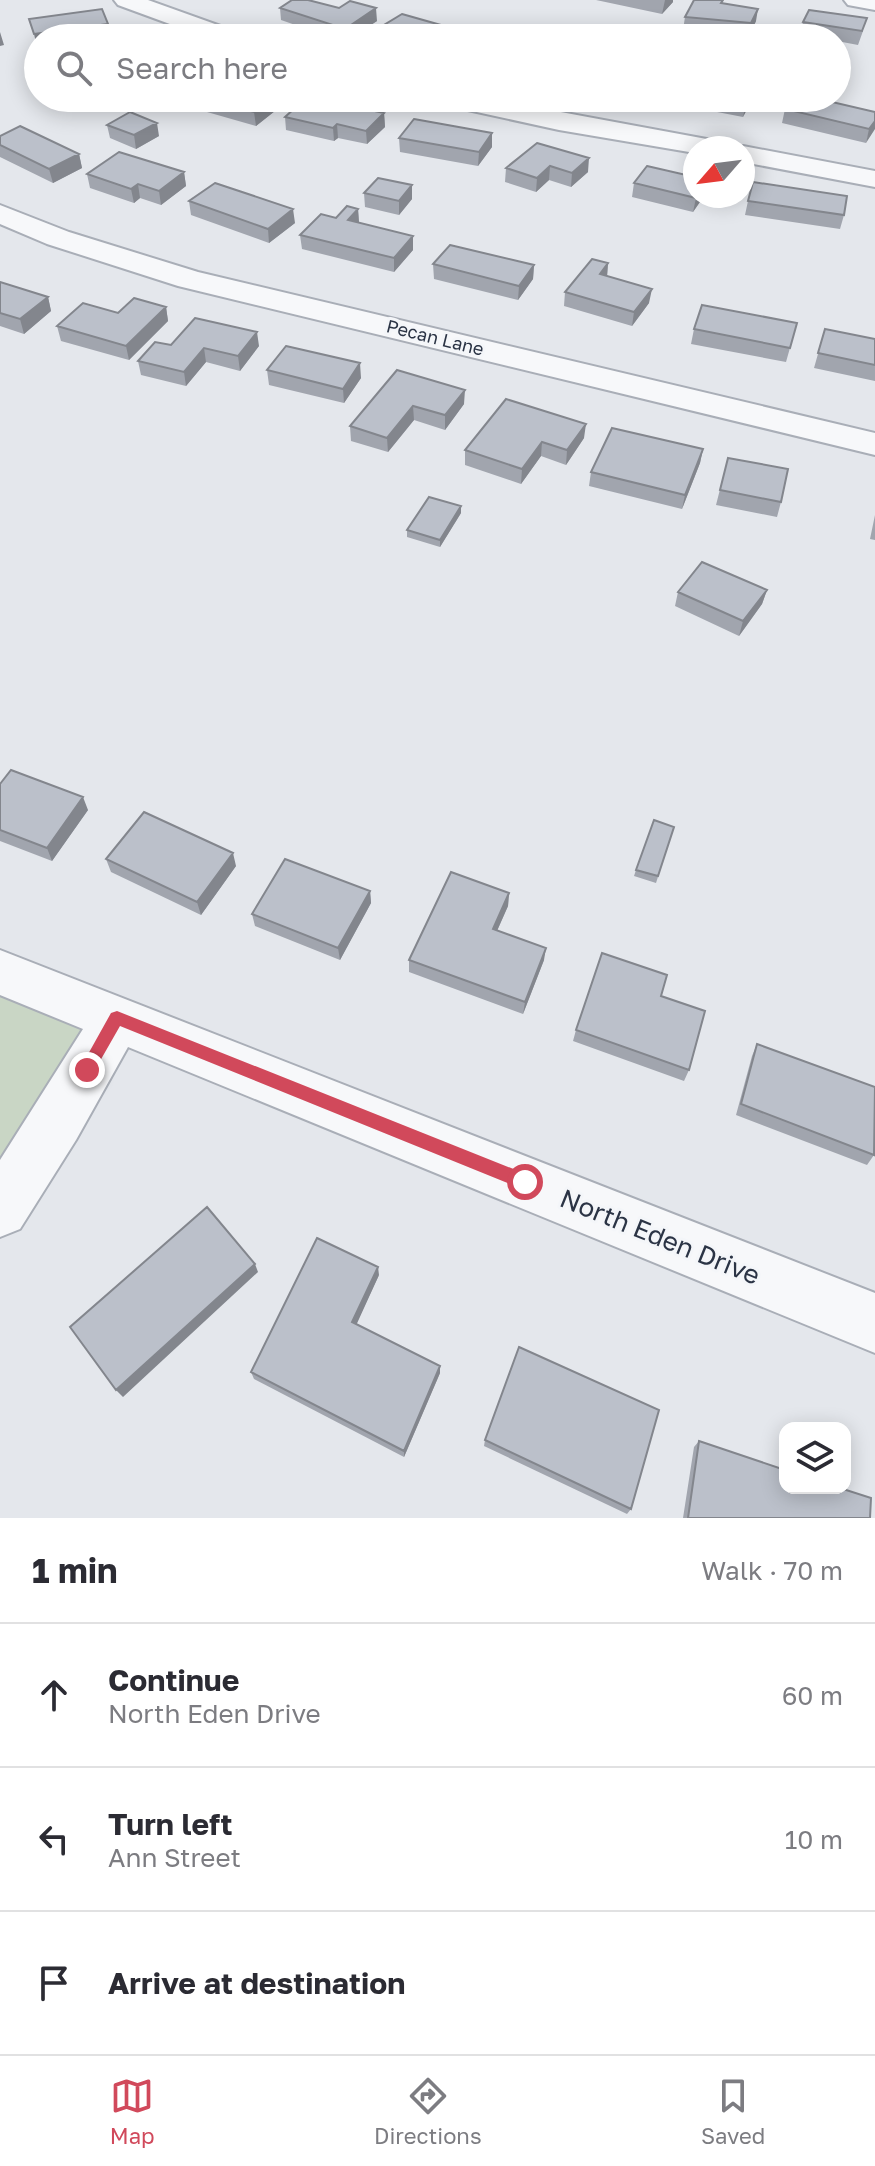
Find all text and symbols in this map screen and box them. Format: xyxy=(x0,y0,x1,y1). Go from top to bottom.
search box xyxy=(24,24,851,112)
icon: search xyxy=(52,46,96,90)
text: Search here xyxy=(116,50,288,86)
north arrow xyxy=(683,136,755,208)
street label: Pecan Lane xyxy=(384,314,486,360)
route end xyxy=(69,1052,105,1088)
route start xyxy=(507,1164,543,1200)
street label: North Eden Drive xyxy=(556,1182,765,1291)
map controls xyxy=(779,1422,851,1494)
button: layers xyxy=(779,1422,851,1494)
text: 1 min xyxy=(32,1550,118,1590)
text: Walk · 70 m xyxy=(701,1555,843,1586)
text: Continue xyxy=(108,1662,239,1698)
icon: ahead xyxy=(32,1673,76,1717)
text: 60 m xyxy=(782,1680,843,1711)
text: North Eden Drive xyxy=(108,1698,321,1729)
text: Turn left xyxy=(108,1806,233,1842)
icon: left xyxy=(32,1817,76,1861)
text: 10 m xyxy=(785,1824,843,1855)
text: Ann Street xyxy=(108,1842,241,1873)
icon: arrive xyxy=(32,1961,76,2005)
text: Arrive at destination xyxy=(108,1965,405,2001)
tab: Map xyxy=(110,2074,155,2149)
tab: Directions xyxy=(374,2074,482,2149)
tab: Saved xyxy=(701,2074,765,2149)

